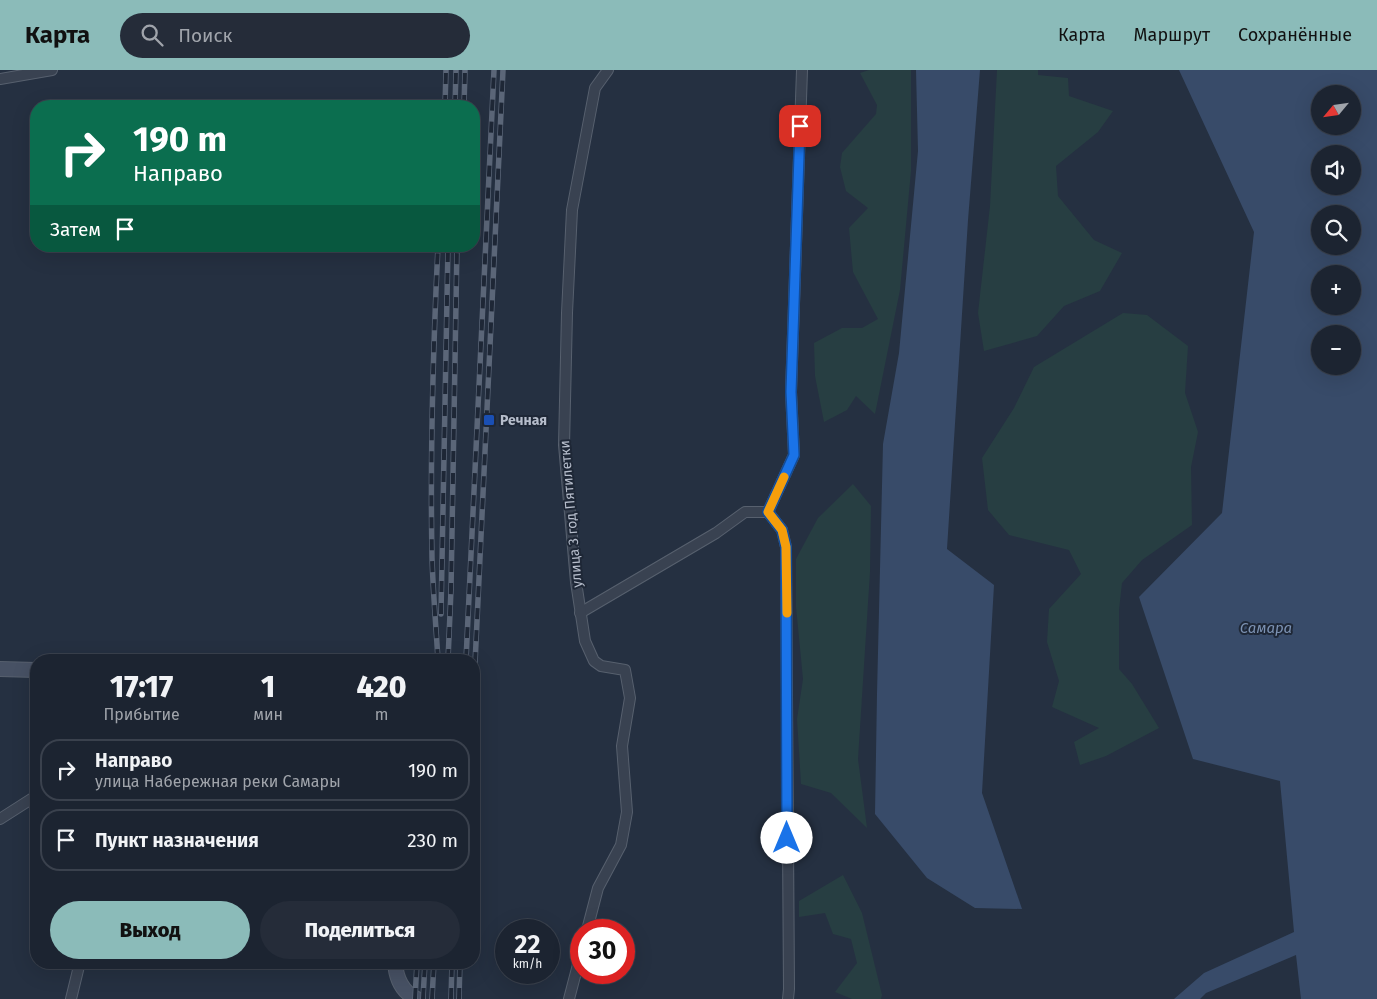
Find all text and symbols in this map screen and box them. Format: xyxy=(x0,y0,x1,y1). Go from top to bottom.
search box xyxy=(120,13,470,58)
text: Карта xyxy=(25,21,90,49)
icon: search xyxy=(138,21,166,49)
text: Поиск xyxy=(178,24,232,47)
text: Карта xyxy=(1058,24,1106,46)
text: Маршрут xyxy=(1134,24,1210,46)
text: Сохранённые xyxy=(1238,24,1352,46)
north arrow xyxy=(1311,85,1361,135)
map controls xyxy=(1311,85,1361,375)
pin xyxy=(779,105,821,147)
icon: arrive xyxy=(786,112,814,140)
text: 190 m xyxy=(133,118,227,160)
icon: right xyxy=(50,120,115,185)
button: sound xyxy=(1311,145,1361,195)
text: Направо xyxy=(133,160,223,187)
button: search xyxy=(1311,205,1361,255)
icon: arrive xyxy=(111,215,139,243)
text: Затем xyxy=(50,218,101,241)
button: + xyxy=(1311,265,1361,315)
button: − xyxy=(1311,325,1361,375)
place label: Речная xyxy=(500,412,547,429)
marker: Речная xyxy=(482,413,496,427)
street label: улица 3 год Пятилетки xyxy=(556,440,586,588)
water label: Самара xyxy=(1240,619,1292,637)
text: 17:17 xyxy=(110,669,173,705)
text: 1 xyxy=(261,669,275,705)
text: 420 xyxy=(356,669,407,705)
text: Прибытие xyxy=(103,705,180,724)
text: мин xyxy=(253,705,283,724)
text: m xyxy=(375,705,388,724)
text: Направо xyxy=(95,749,172,772)
icon: right xyxy=(52,756,80,784)
text: 190 m xyxy=(408,759,458,782)
text: улица Набережная реки Самары xyxy=(95,772,341,791)
position arrow xyxy=(760,811,812,863)
icon: arrive xyxy=(52,826,80,854)
text: Пункт назначения xyxy=(95,829,259,852)
text: 230 m xyxy=(407,829,458,852)
button: Выход xyxy=(50,901,250,959)
button: Поделиться xyxy=(260,901,460,959)
speed limit sign: 30 xyxy=(570,919,635,984)
text: 22 xyxy=(515,930,540,960)
text: km/h xyxy=(513,957,542,971)

